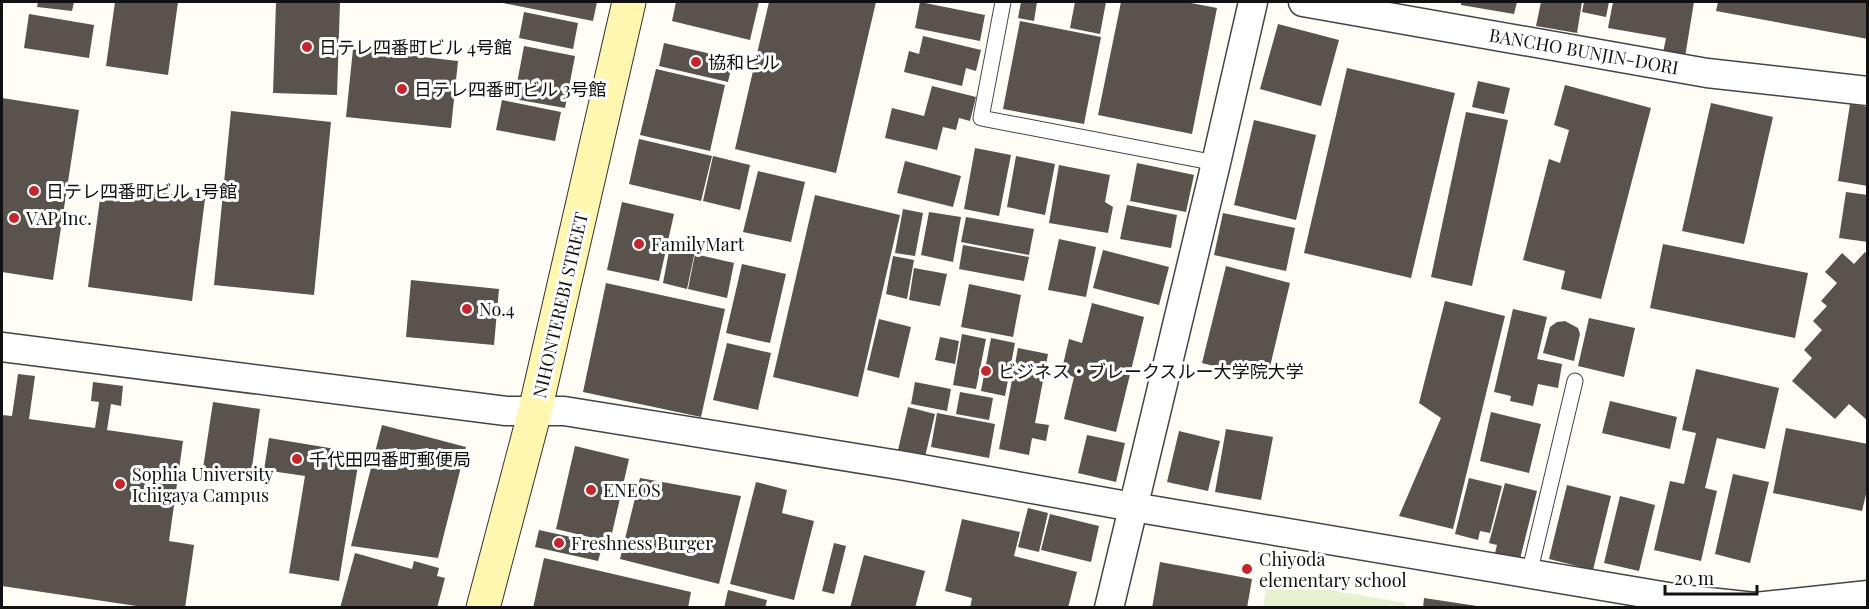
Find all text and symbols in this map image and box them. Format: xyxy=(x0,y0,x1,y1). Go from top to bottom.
street label: BANCHO BUNJIN-DORI xyxy=(1487,23,1681,79)
place label: 日テレ四番町ビル 4号館 xyxy=(319,35,512,59)
marker: 日テレ四番町ビル 4号館 xyxy=(300,40,314,54)
place label: 協和ビル xyxy=(708,50,780,74)
marker: 協和ビル xyxy=(689,55,703,69)
place label: 日テレ四番町ビル 3号館 xyxy=(414,77,607,101)
marker: 日テレ四番町ビル 3号館 xyxy=(395,82,409,96)
place label: 日テレ四番町ビル 1号館 xyxy=(46,179,237,203)
marker: 日テレ四番町ビル 1号館 xyxy=(27,184,41,198)
place label: VAP Inc. xyxy=(25,206,92,230)
street label: NIHONTEREBI STREET xyxy=(527,210,593,400)
marker: VAP Inc. xyxy=(7,211,21,225)
place label: FamilyMart xyxy=(651,232,745,256)
marker: FamilyMart xyxy=(632,237,646,251)
place label: No.4 xyxy=(479,297,515,321)
marker: No.4 xyxy=(460,302,474,316)
place label: ビジネス・ブレークスルー大学院大学 xyxy=(998,359,1303,383)
marker: ビジネス・ブレークスルー大学院大学 xyxy=(979,364,993,378)
place label: 千代田四番町郵便局 xyxy=(309,447,471,471)
marker: 千代田四番町郵便局 xyxy=(290,452,304,466)
place label: Sophia University Ichigaya Campus xyxy=(132,462,274,507)
marker: Sophia University Ichigaya Campus xyxy=(113,477,127,491)
place label: ENEOS xyxy=(603,478,661,502)
marker: ENEOS xyxy=(584,483,598,497)
place label: Freshness Burger xyxy=(571,531,713,555)
marker: Freshness Burger xyxy=(552,536,566,550)
place label: Chiyoda elementary school xyxy=(1259,547,1407,592)
scale bar xyxy=(1665,558,1756,596)
marker: Chiyoda elementary school xyxy=(1240,562,1254,576)
text: 20 m xyxy=(1674,566,1714,590)

